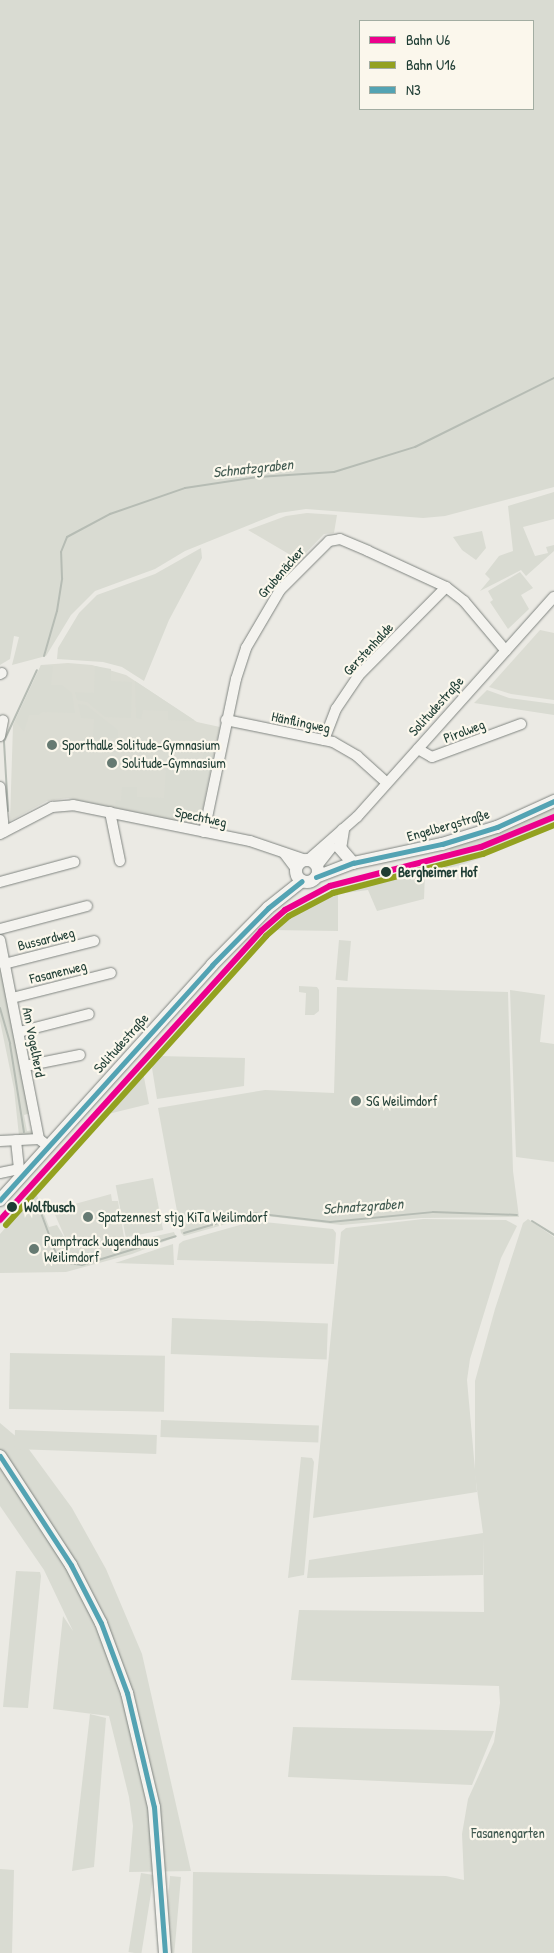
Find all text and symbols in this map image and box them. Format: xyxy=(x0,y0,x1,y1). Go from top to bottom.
legend xyxy=(359,20,534,110)
text: Bahn U6 xyxy=(406,29,450,50)
text: Bahn U16 xyxy=(406,54,456,75)
text: N3 xyxy=(406,79,421,100)
water label: Schnatzgraben xyxy=(212,455,294,481)
street label: Grubenäcker xyxy=(254,543,308,601)
street label: Gerstenhalde xyxy=(339,619,397,679)
street label: Solitudestraße xyxy=(405,673,467,739)
street label: Hänflingweg xyxy=(270,708,332,736)
street label: Pirolweg xyxy=(441,715,487,747)
place label: Sporthalle Solitude-Gymnasium xyxy=(62,737,220,753)
marker: Sporthalle Solitude-Gymnasium xyxy=(46,739,58,751)
place label: Solitude-Gymnasium xyxy=(122,755,226,771)
marker: Solitude-Gymnasium xyxy=(106,757,118,769)
street label: Spechtweg xyxy=(174,803,228,831)
street label: Engelbergstraße xyxy=(405,805,491,845)
marker: Bergheimer Hof xyxy=(378,864,394,880)
place label: Bergheimer Hof xyxy=(398,864,478,880)
street label: Bussardweg xyxy=(16,924,76,954)
street label: Fasanenweg xyxy=(28,957,88,987)
street label: Am Vogelherd xyxy=(19,1006,49,1078)
street label: Solitudestraße xyxy=(90,1010,152,1076)
place label: SG Weilimdorf xyxy=(366,1093,438,1109)
marker: SG Weilimdorf xyxy=(350,1095,362,1107)
water label: Schnatzgraben xyxy=(322,1194,404,1218)
marker: Wolfbusch xyxy=(4,1199,20,1215)
place label: Wolfbusch xyxy=(24,1199,75,1215)
place label: Spatzennest stjg KiTa Weilimdorf xyxy=(98,1209,268,1225)
marker: Spatzennest stjg KiTa Weilimdorf xyxy=(82,1211,94,1223)
place label: Pumptrack Jugendhaus Weilimdorf xyxy=(44,1233,159,1266)
marker: Pumptrack Jugendhaus Weilimdorf xyxy=(28,1243,40,1255)
park label: Fasanengarten xyxy=(471,1825,545,1841)

